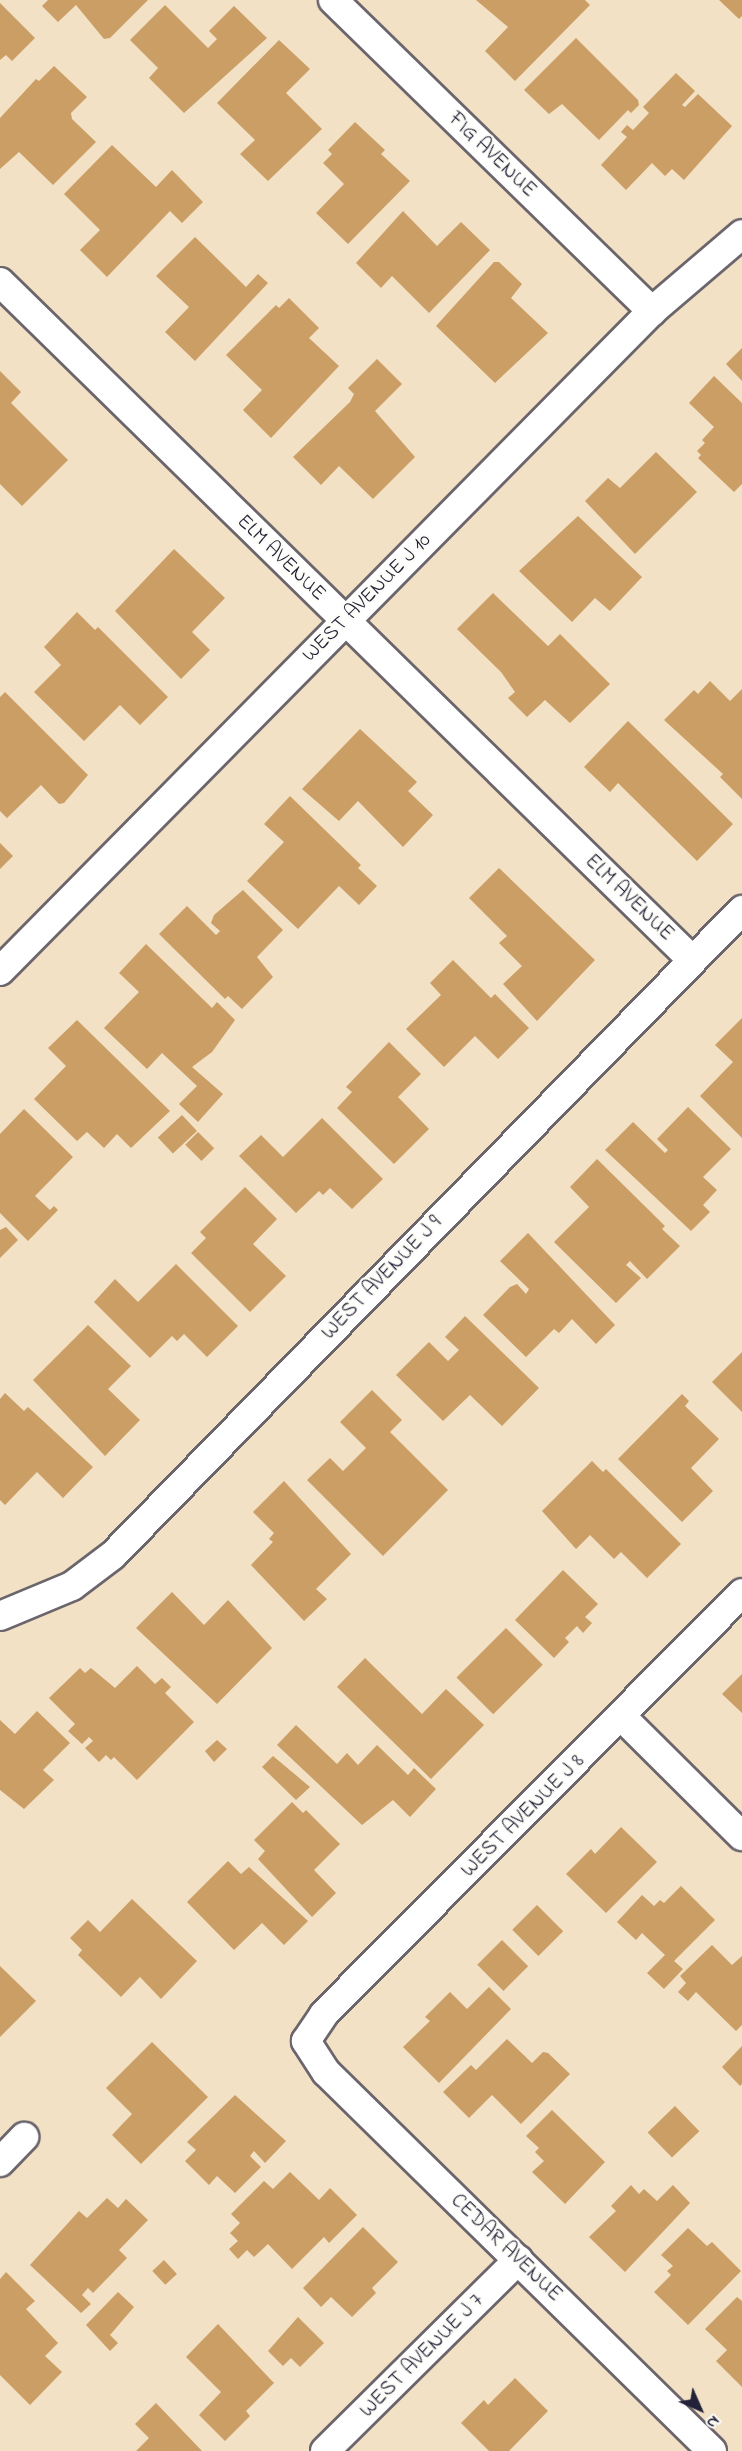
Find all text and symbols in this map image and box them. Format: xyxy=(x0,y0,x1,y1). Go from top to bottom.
street label: FIG AVENUE xyxy=(443,107,541,203)
street label: ELM AVENUE xyxy=(231,509,331,607)
street label: WEST AVENUE J 10 xyxy=(297,528,437,668)
street label: ELM AVENUE xyxy=(579,849,679,947)
street label: WEST AVENUE J 9 xyxy=(316,1211,448,1345)
street label: WEST AVENUE J 8 xyxy=(456,1749,590,1883)
street label: CEDAR AVENUE xyxy=(445,2189,567,2307)
street label: WEST AVENUE J 7 xyxy=(355,2289,489,2423)
north arrow xyxy=(670,2379,730,2439)
text: N xyxy=(700,2409,725,2434)

